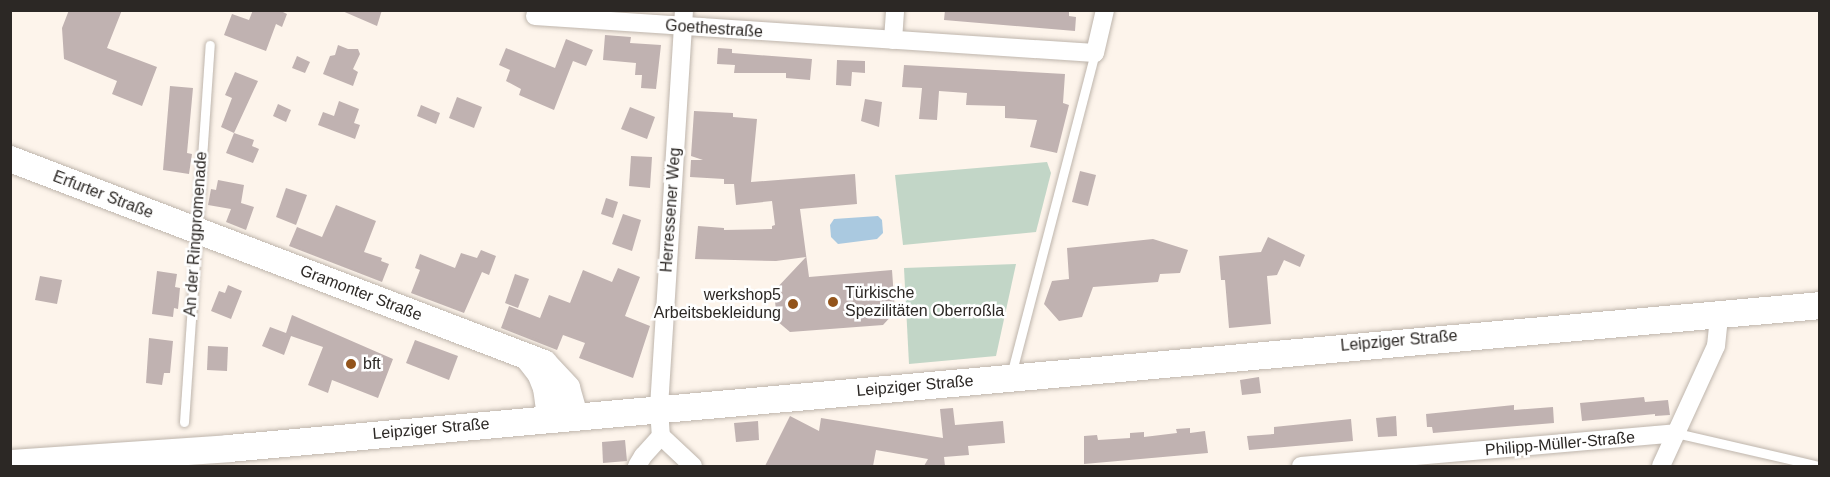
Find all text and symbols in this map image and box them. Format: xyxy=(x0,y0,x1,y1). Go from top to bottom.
street label: Goethestraße xyxy=(665,16,763,42)
street label: Herressener Weg xyxy=(657,147,685,273)
street label: An der Ringpromenade xyxy=(181,151,211,317)
street label: Erfurter Straße xyxy=(50,167,156,223)
street label: Gramonter Straße xyxy=(297,261,425,325)
place label: Türkische Spezilitäten Oberroßla xyxy=(845,283,1004,321)
place label: werkshop5 Arbeitsbekleidung xyxy=(654,285,781,323)
marker: Türkische Spezilitäten Oberroßla xyxy=(826,295,840,309)
marker: werkshop5 Arbeitsbekleidung xyxy=(786,297,800,311)
street label: Leipziger Straße xyxy=(1340,326,1458,356)
place label: bft xyxy=(363,354,381,374)
marker: bft xyxy=(344,357,358,371)
street label: Leipziger Straße xyxy=(856,371,974,401)
street label: Leipziger Straße xyxy=(372,414,490,444)
street label: Philipp-Müller-Straße xyxy=(1484,428,1636,460)

